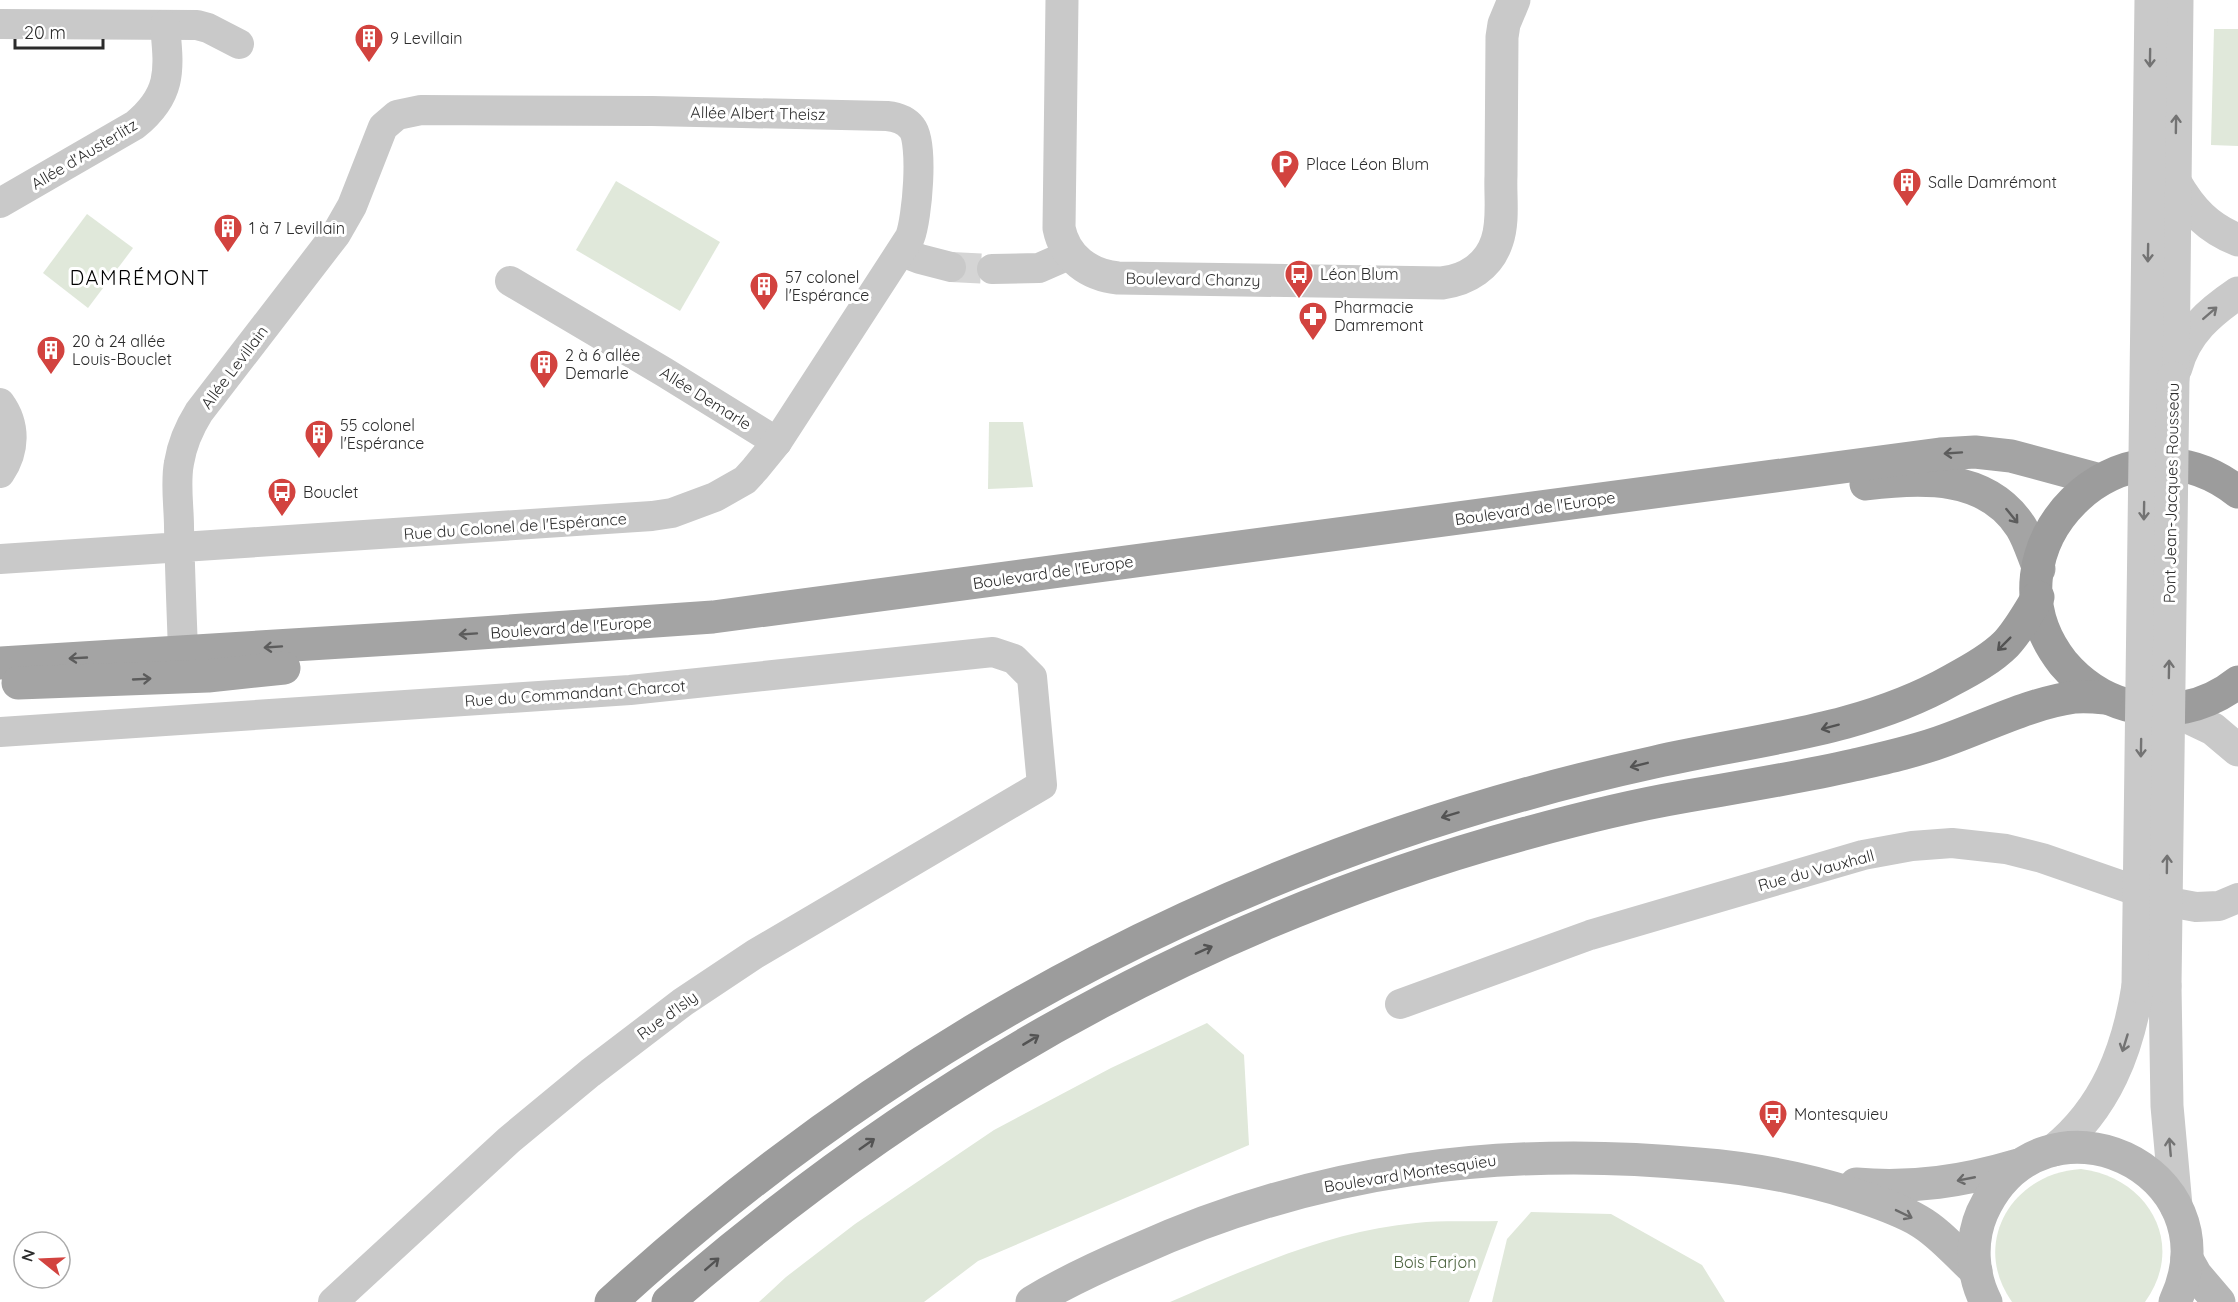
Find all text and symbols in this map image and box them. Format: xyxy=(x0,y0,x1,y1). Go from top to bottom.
scale bar xyxy=(15,12,104,50)
text: 20 m xyxy=(24,21,66,44)
building icon: 9 Levillain xyxy=(353,22,385,64)
place label: 9 Levillain xyxy=(390,28,462,48)
one-way arrow xyxy=(2145,48,2156,68)
street label: Allée Albert Theisz xyxy=(690,102,826,124)
street label: Allée d'Austerlitz xyxy=(27,114,141,194)
one-way arrow xyxy=(2170,114,2181,134)
parking icon: Place Léon Blum xyxy=(1269,148,1301,190)
place label: Place Léon Blum xyxy=(1306,154,1429,174)
building icon: Salle Damrémont xyxy=(1891,166,1923,208)
place label: Salle Damrémont xyxy=(1928,172,2057,192)
building icon: 1 à 7 Levillain xyxy=(212,212,244,254)
place label: 1 à 7 Levillain xyxy=(249,218,345,238)
one-way arrow xyxy=(2142,243,2154,263)
bus stop icon: Léon Blum xyxy=(1283,258,1315,300)
place label: Léon Blum xyxy=(1320,264,1399,284)
district label: DAMRÉMONT xyxy=(70,265,210,290)
place label: 57 colonel l'Espérance xyxy=(785,267,869,305)
street label: Boulevard Chanzy xyxy=(1125,268,1261,290)
building icon: 57 colonel l'Espérance xyxy=(748,270,780,312)
place label: Pharmacie Damremont xyxy=(1334,297,1424,335)
pharmacy icon: Pharmacie Damremont xyxy=(1297,300,1329,342)
one-way arrow xyxy=(2203,306,2218,320)
street label: Allée Levillain xyxy=(196,321,272,413)
place label: 20 à 24 allée Louis-Bouclet xyxy=(72,331,172,369)
building icon: 20 à 24 allée Louis-Bouclet xyxy=(35,334,67,376)
place label: 2 à 6 allée Demarle xyxy=(565,345,640,383)
building icon: 2 à 6 allée Demarle xyxy=(528,348,560,390)
street label: Allée Demarle xyxy=(657,362,755,434)
street label: Pont Jean-Jacques Rousseau xyxy=(2159,383,2183,603)
place label: 55 colonel l'Espérance xyxy=(340,415,424,453)
building icon: 55 colonel l'Espérance xyxy=(303,418,335,460)
one-way arrow xyxy=(1944,448,1964,459)
bus stop icon: Bouclet xyxy=(266,476,298,518)
place label: Bouclet xyxy=(303,482,358,502)
street label: Boulevard de l'Europe xyxy=(1454,487,1616,529)
one-way arrow xyxy=(2138,501,2150,521)
one-way arrow xyxy=(2005,507,2018,523)
street label: Rue du Colonel de l'Espérance xyxy=(403,508,627,544)
street label: Boulevard de l'Europe xyxy=(972,551,1134,593)
street label: Boulevard de l'Europe xyxy=(490,611,652,643)
one-way arrow xyxy=(458,629,478,640)
one-way arrow xyxy=(1997,637,2011,652)
one-way arrow xyxy=(263,641,283,652)
one-way arrow xyxy=(69,653,89,664)
one-way arrow xyxy=(2163,660,2175,680)
one-way arrow xyxy=(132,673,152,684)
street label: Rue du Commandant Charcot xyxy=(464,675,686,711)
one-way arrow xyxy=(1821,722,1840,733)
one-way arrow xyxy=(2135,738,2147,758)
one-way arrow xyxy=(1630,760,1649,772)
one-way arrow xyxy=(1441,810,1460,821)
street label: Rue du Vauxhall xyxy=(1756,845,1876,895)
one-way arrow xyxy=(2161,855,2172,875)
one-way arrow xyxy=(1195,944,1213,956)
street label: Rue d'Isly xyxy=(633,986,701,1044)
one-way arrow xyxy=(2119,1033,2130,1052)
one-way arrow xyxy=(1023,1034,1040,1046)
bus stop icon: Montesquieu xyxy=(1757,1098,1789,1140)
place label: Montesquieu xyxy=(1794,1104,1888,1124)
one-way arrow xyxy=(858,1138,874,1150)
one-way arrow xyxy=(2164,1138,2175,1158)
street label: Boulevard Montesquieu xyxy=(1322,1150,1498,1196)
one-way arrow xyxy=(1957,1174,1976,1185)
one-way arrow xyxy=(1895,1208,1913,1220)
north arrow xyxy=(12,1230,72,1290)
text: N xyxy=(16,1247,39,1264)
park label: Bois Farjon xyxy=(1393,1252,1477,1272)
one-way arrow xyxy=(704,1257,720,1271)

